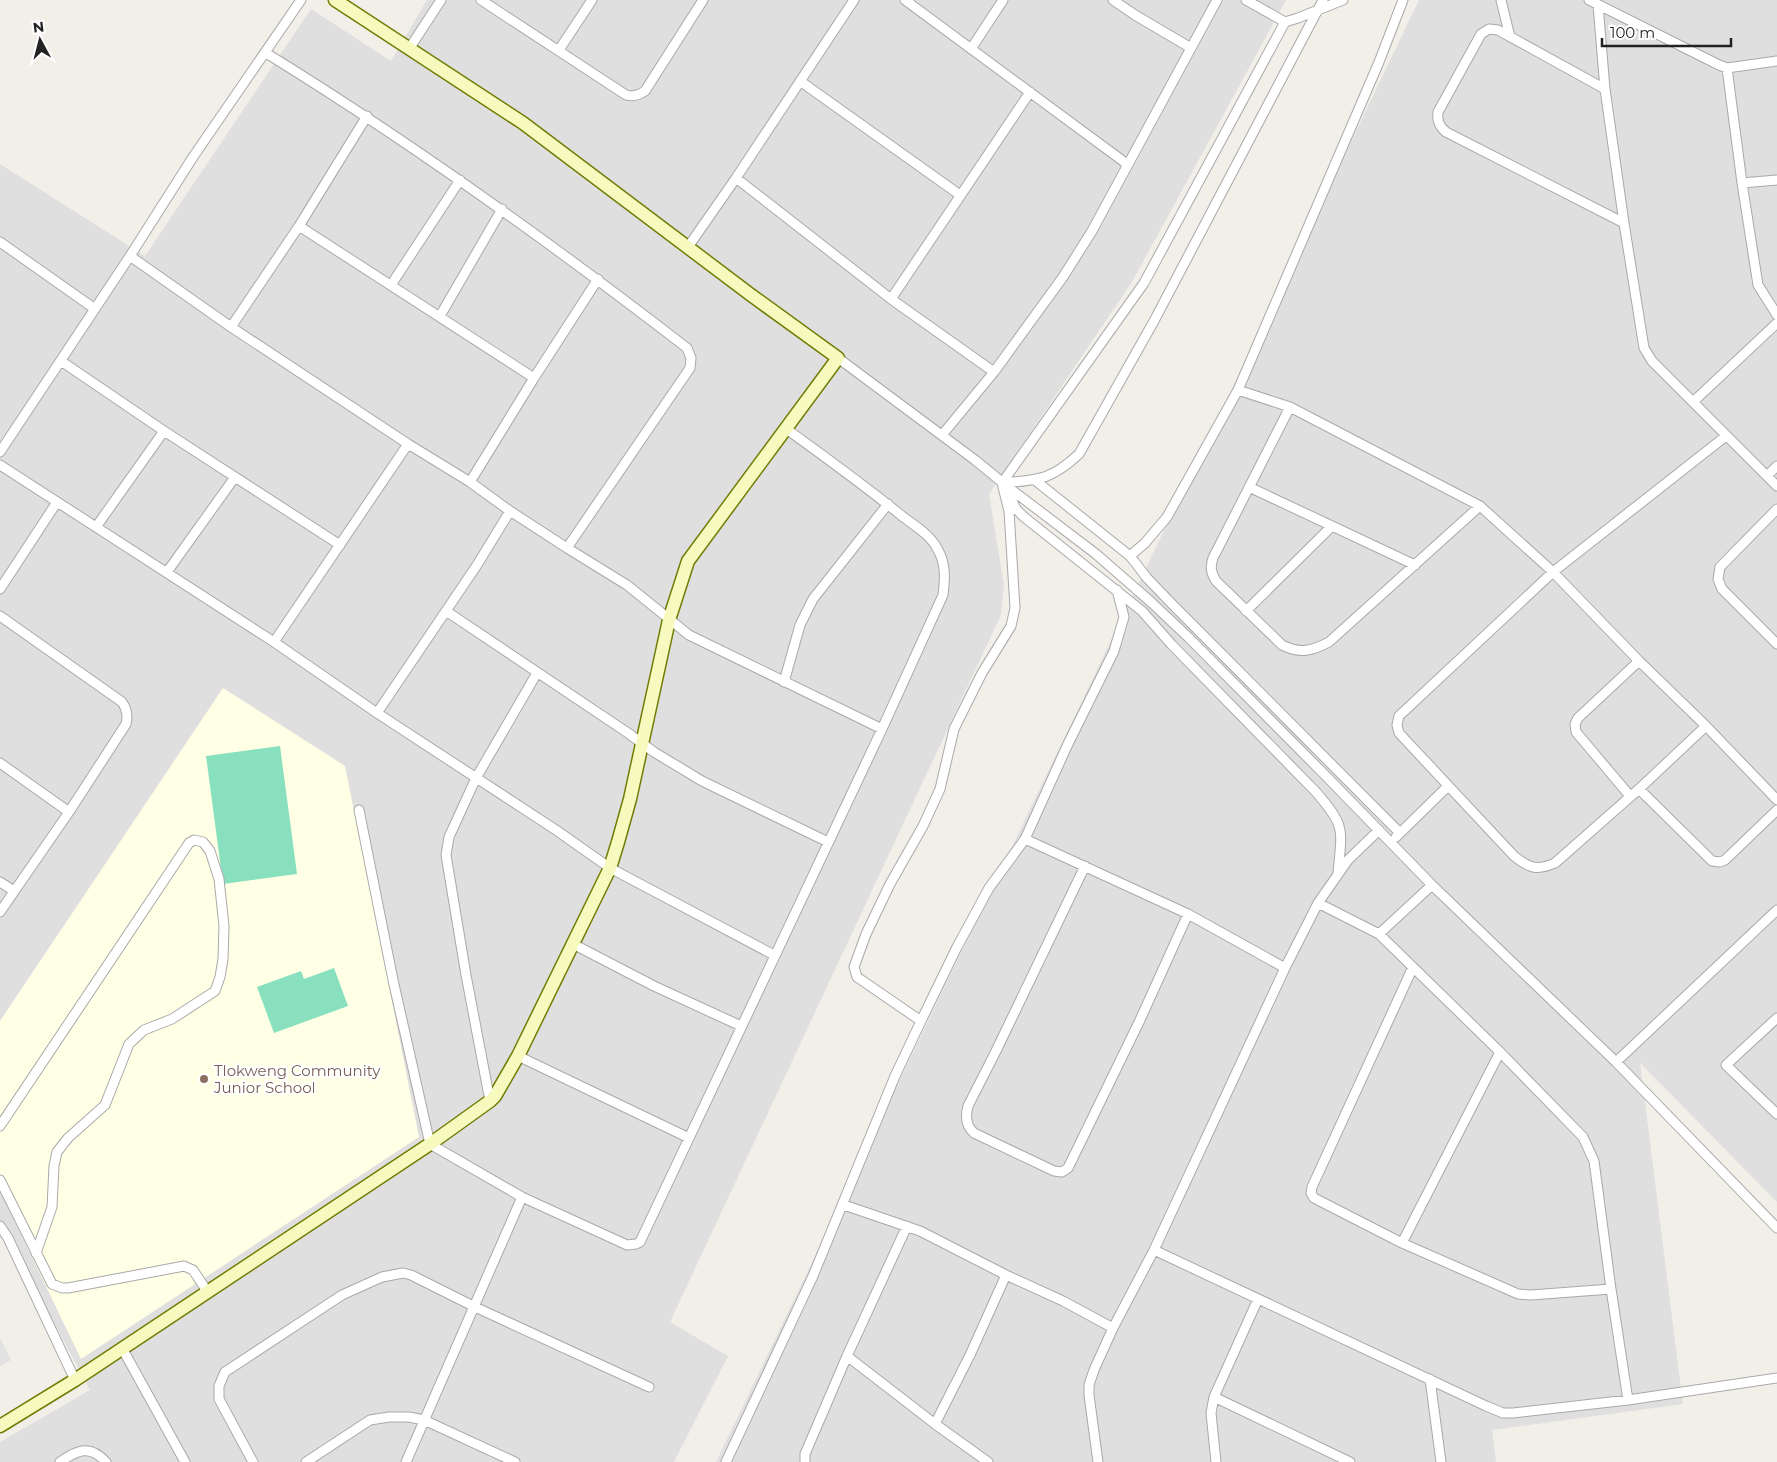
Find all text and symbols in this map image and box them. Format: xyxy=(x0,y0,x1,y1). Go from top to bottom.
north arrow xyxy=(15,15,65,65)
scale bar xyxy=(1602,15,1731,47)
text: N xyxy=(32,17,45,37)
text: 100 m xyxy=(1610,23,1655,42)
place label: Tlokweng Community Junior School xyxy=(213,1061,381,1097)
marker: Tlokweng Community Junior School xyxy=(198,1073,210,1085)

